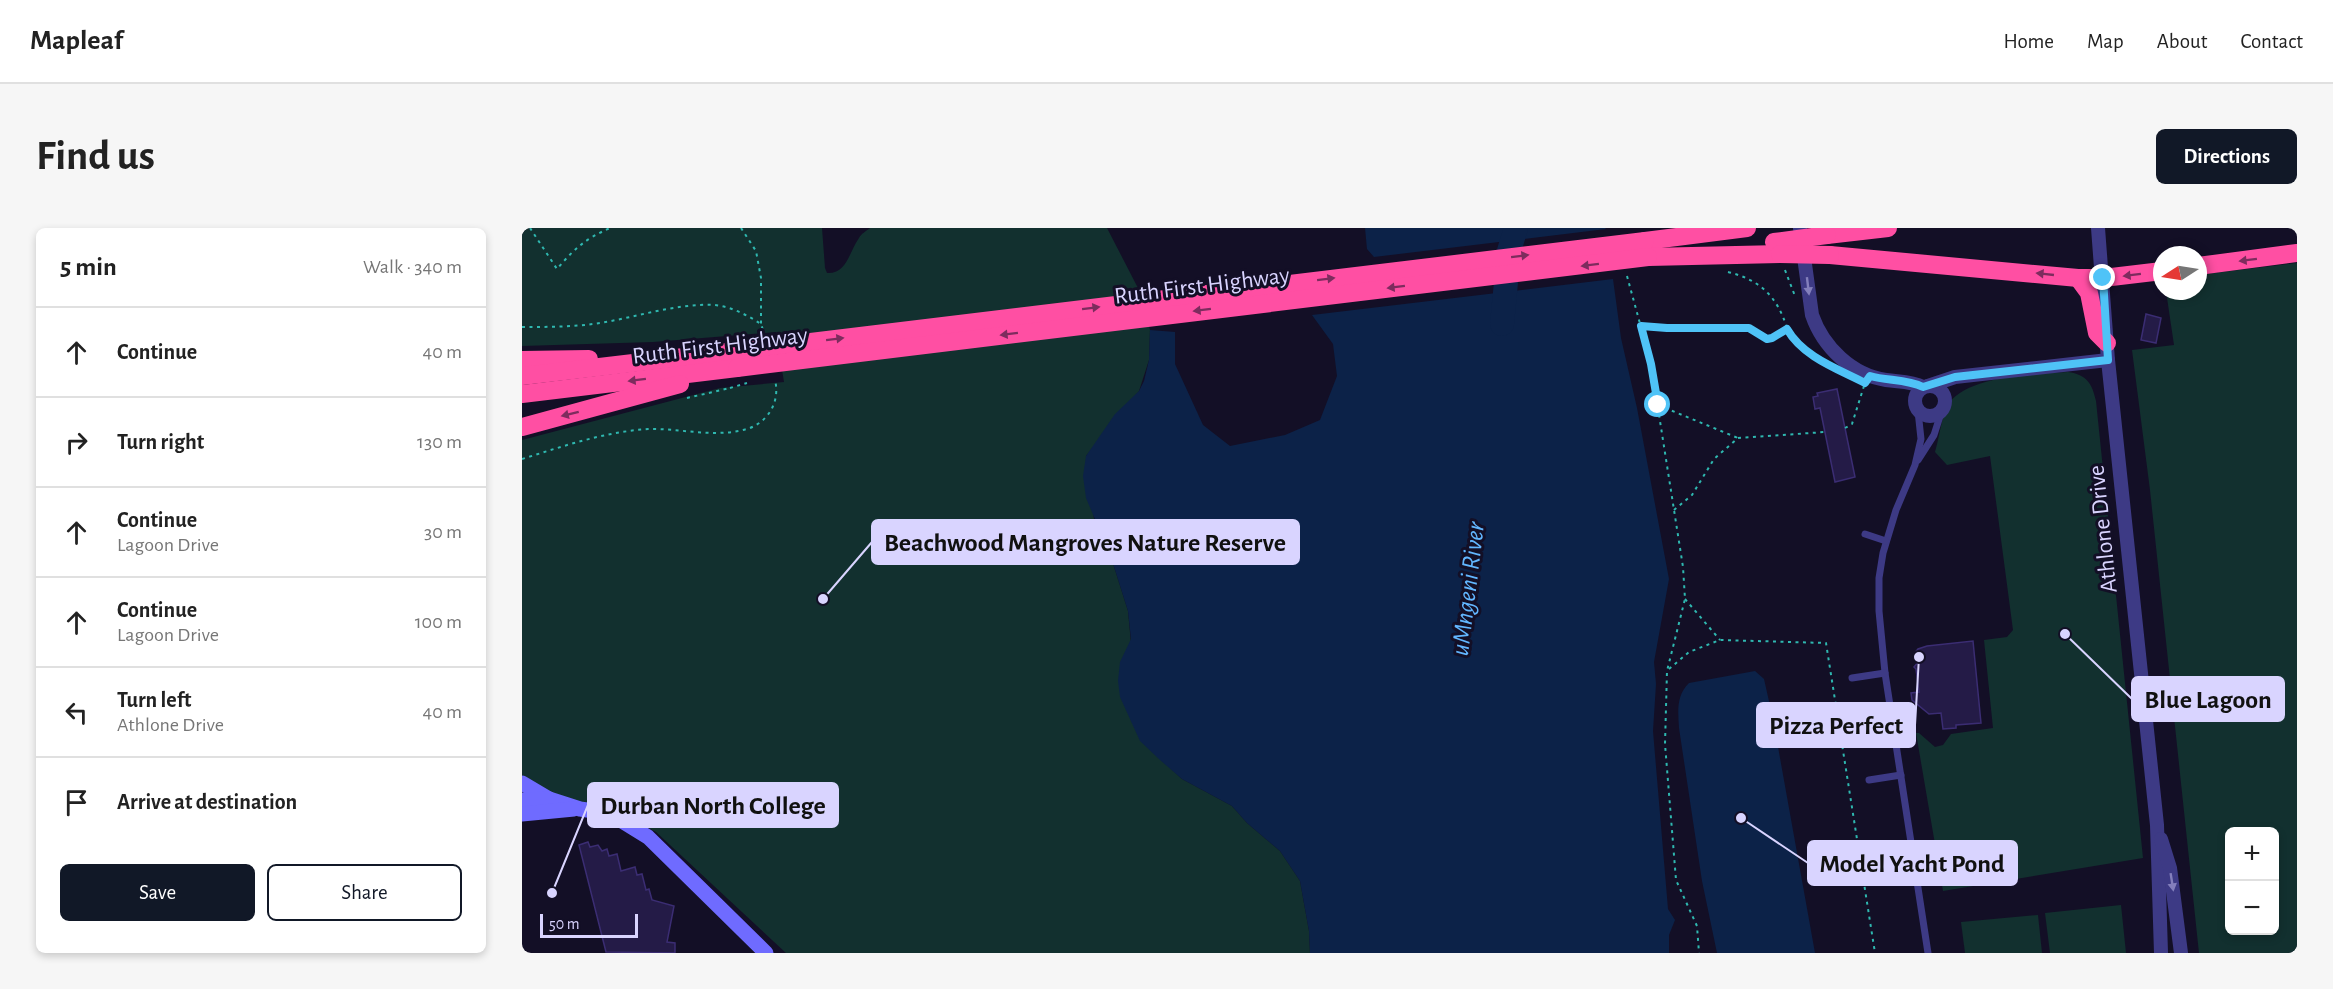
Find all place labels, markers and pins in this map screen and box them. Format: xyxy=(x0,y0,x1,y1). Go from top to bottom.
callout: Beachwood Mangroves Nature Reserve xyxy=(872,520,1299,564)
callout: Blue Lagoon xyxy=(2132,677,2284,721)
callout: Pizza Perfect xyxy=(1757,703,1915,747)
callout: Durban North College xyxy=(588,783,838,827)
callout: Model Yacht Pond xyxy=(1808,841,2017,885)

